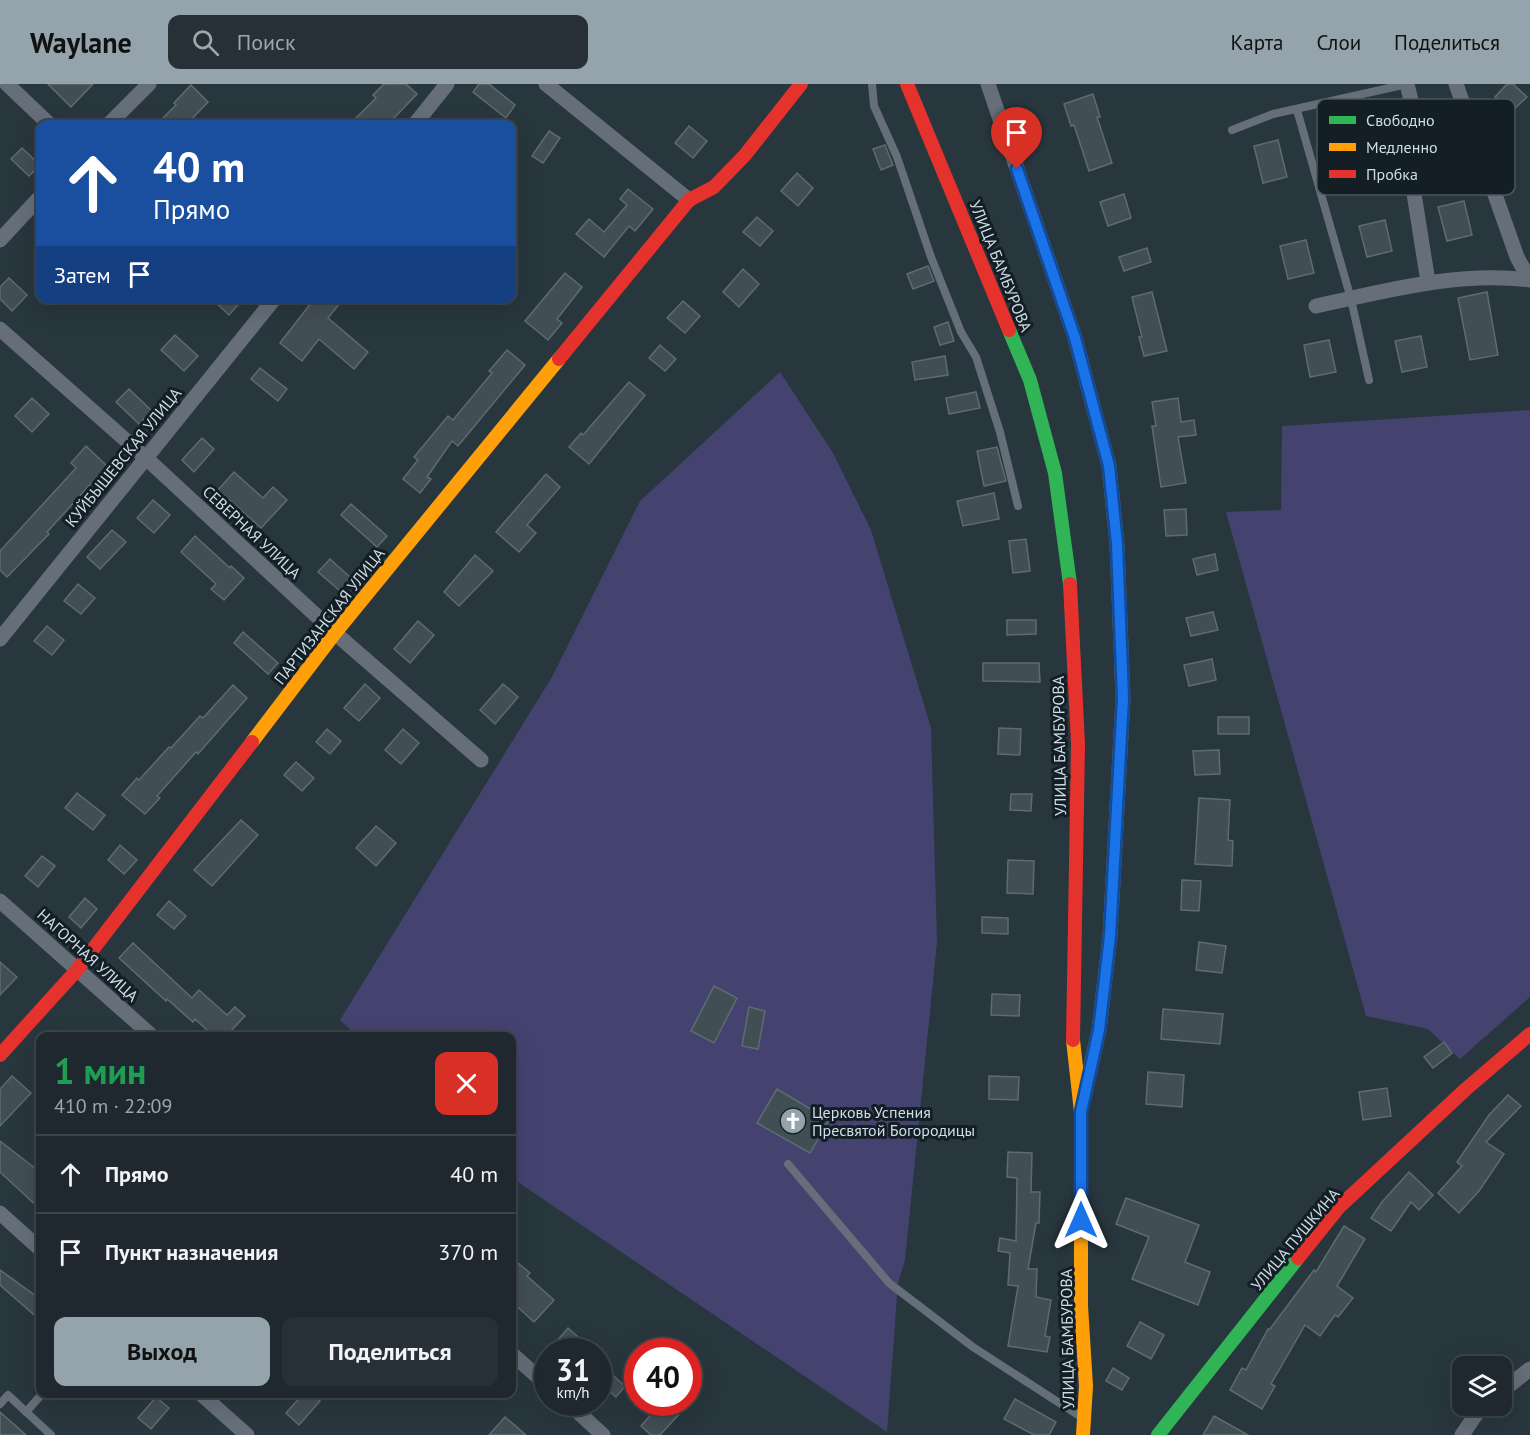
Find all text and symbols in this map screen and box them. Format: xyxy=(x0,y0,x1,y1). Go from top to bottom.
search box xyxy=(168,15,588,69)
text: Waylane xyxy=(30,24,132,61)
icon: search xyxy=(189,26,222,59)
text: Поиск xyxy=(237,28,295,56)
text: Карта xyxy=(1230,29,1283,56)
text: Слои xyxy=(1316,29,1361,56)
text: Поделиться xyxy=(1394,29,1500,56)
legend xyxy=(1317,99,1515,195)
pin xyxy=(991,107,1042,169)
text: Свободно xyxy=(1366,110,1435,130)
icon: arrive xyxy=(1000,116,1033,149)
text: Медленно xyxy=(1366,137,1438,157)
text: 40 m xyxy=(153,139,245,194)
icon: ahead xyxy=(54,144,132,222)
text: Пробка xyxy=(1366,164,1418,184)
text: Прямо xyxy=(153,192,230,226)
street label: УЛИЦА БАМБУРОВА xyxy=(966,197,1037,335)
icon: arrive xyxy=(123,258,156,291)
text: Затем xyxy=(54,261,111,289)
street label: КУЙБЫШЕВСКАЯ УЛИЦА xyxy=(61,383,186,531)
street label: СЕВЕРНАЯ УЛИЦА xyxy=(199,481,306,583)
street label: ПАРТИЗАНСКАЯ УЛИЦА xyxy=(269,543,389,688)
street label: УЛИЦА БАМБУРОВА xyxy=(1048,675,1070,816)
street label: НАГОРНАЯ УЛИЦА xyxy=(33,904,143,1006)
text: 1 мин xyxy=(54,1047,146,1094)
button: close xyxy=(435,1052,498,1115)
text: 410 m · 22:09 xyxy=(54,1093,172,1119)
place label: Церковь Успения Пресвятой Богородицы xyxy=(812,1102,975,1140)
church icon: Церковь Успения Пресвятой Богородицы xyxy=(778,1106,808,1136)
icon: ahead xyxy=(54,1158,87,1191)
text: Прямо xyxy=(105,1160,168,1188)
text: 40 m xyxy=(450,1160,498,1188)
street label: УЛИЦА ПУШКИНА xyxy=(1246,1183,1344,1294)
position arrow xyxy=(1049,1188,1113,1252)
icon: arrive xyxy=(54,1236,87,1269)
text: Пункт назначения xyxy=(105,1238,278,1266)
text: 370 m xyxy=(438,1238,498,1266)
street label: УЛИЦА БАМБУРОВА xyxy=(1056,1268,1078,1409)
button: Выход xyxy=(54,1317,270,1386)
button: Поделиться xyxy=(282,1317,498,1386)
speed limit sign: 40 xyxy=(624,1338,702,1416)
text: 31 xyxy=(556,1350,590,1389)
map controls xyxy=(1452,1356,1512,1416)
button: layers xyxy=(1452,1356,1512,1416)
text: km/h xyxy=(557,1383,589,1402)

